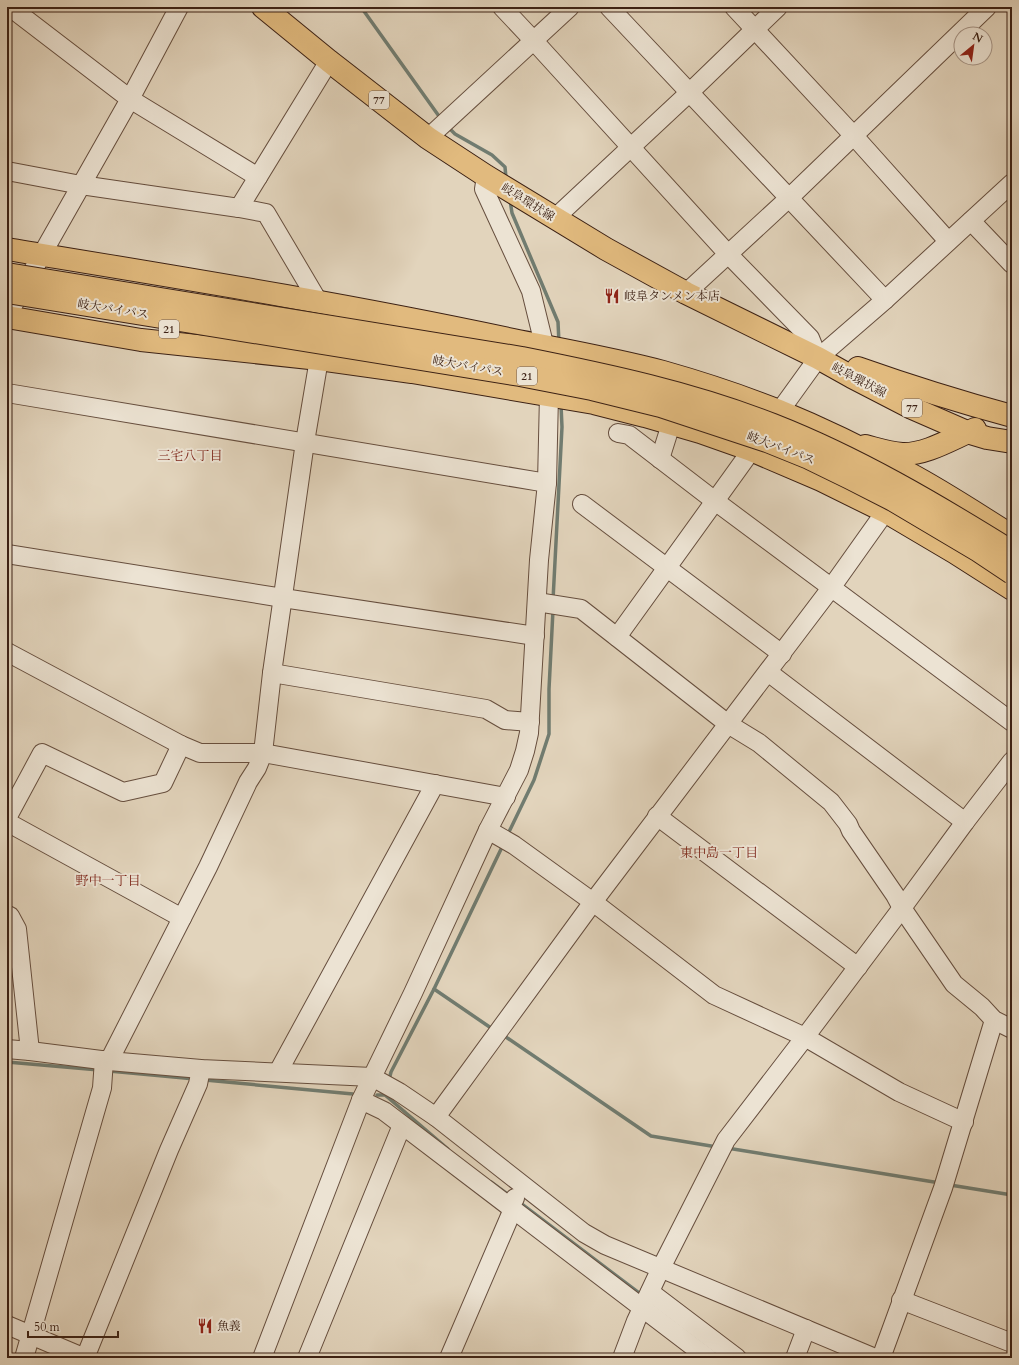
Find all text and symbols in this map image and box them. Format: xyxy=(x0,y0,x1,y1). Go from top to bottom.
north arrow xyxy=(953,26,993,66)
text: N xyxy=(970,29,986,47)
road number: 77 xyxy=(369,91,389,109)
street label: 岐阜環状線 xyxy=(498,179,558,225)
restaurant icon: 岐阜タンメン本店 xyxy=(603,287,621,305)
place label: 岐阜タンメン本店 xyxy=(624,288,720,304)
street label: 岐大バイパス xyxy=(76,295,150,323)
road number: 21 xyxy=(159,320,179,338)
street label: 岐大バイパス xyxy=(431,352,505,380)
street label: 岐阜環状線 xyxy=(829,359,889,401)
road number: 21 xyxy=(517,367,537,385)
road number: 77 xyxy=(902,399,922,417)
street label: 岐大バイパス xyxy=(745,428,817,468)
district label: 三宅八丁目 xyxy=(157,447,223,465)
district label: 東中島一丁目 xyxy=(680,844,758,862)
district label: 野中一丁目 xyxy=(75,872,141,890)
scale bar xyxy=(28,1313,118,1339)
restaurant icon: 魚義 xyxy=(196,1317,214,1335)
place label: 魚義 xyxy=(217,1318,241,1334)
text: 50 m xyxy=(34,1319,61,1335)

